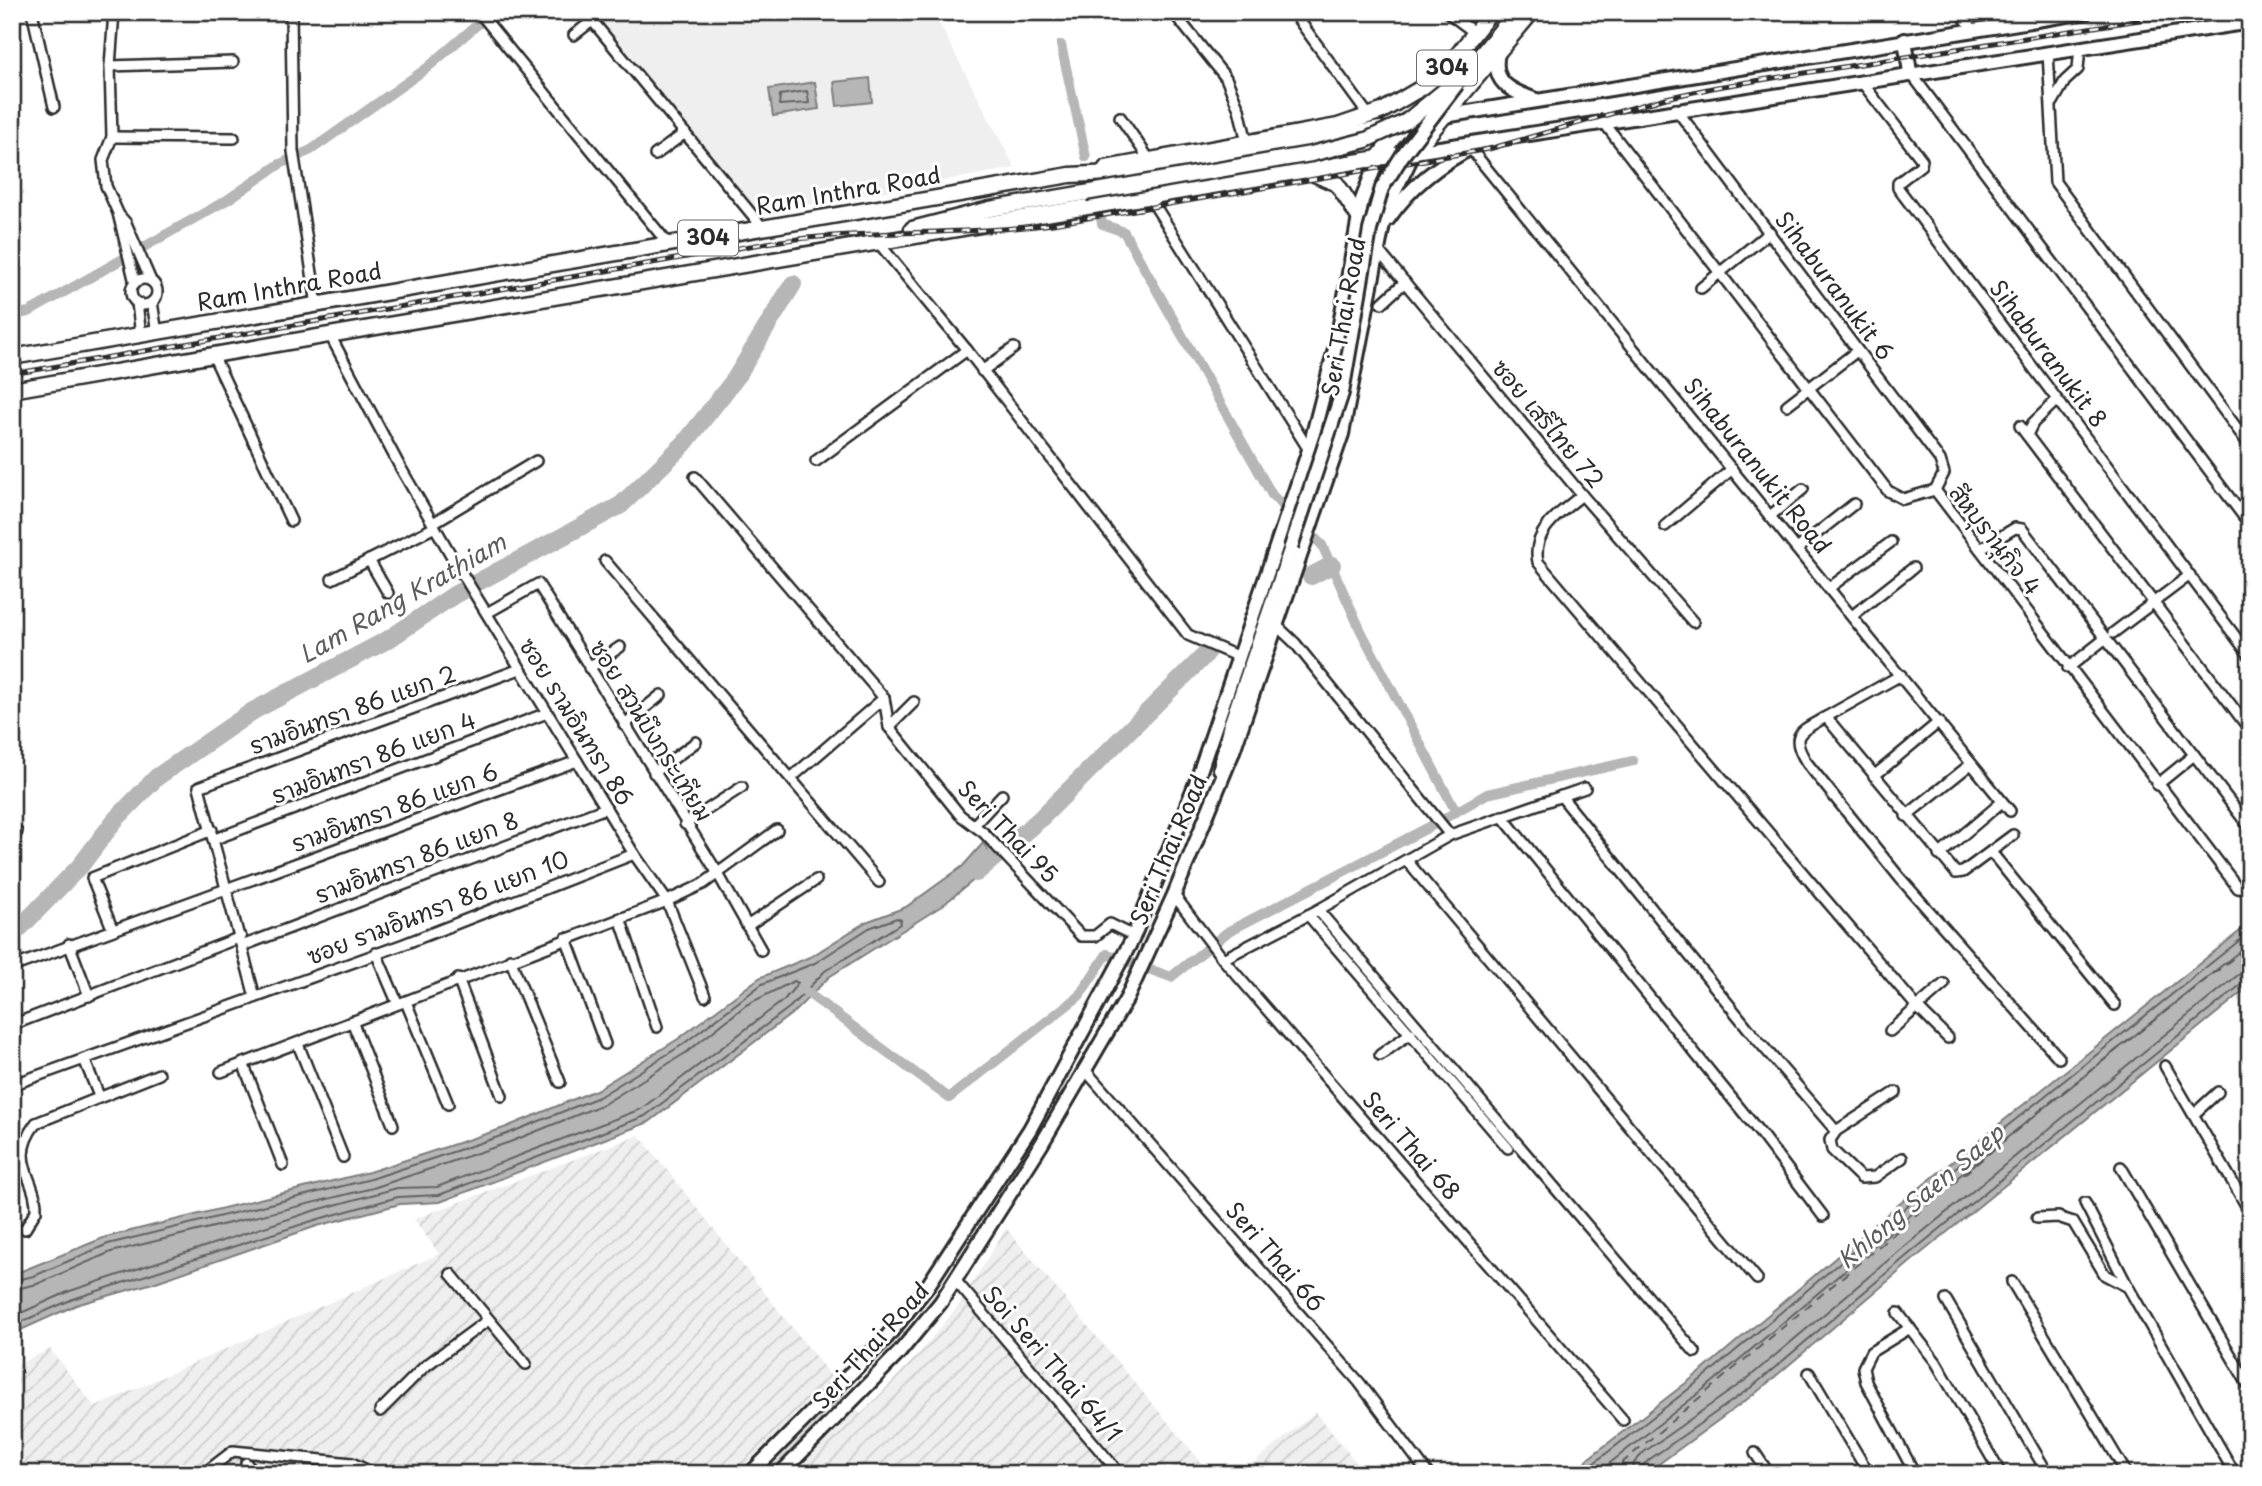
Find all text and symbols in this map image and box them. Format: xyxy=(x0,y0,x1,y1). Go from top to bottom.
road number: 304 xyxy=(1417,50,1477,86)
street label: Ram Inthra Road xyxy=(753,156,943,223)
street label: Sihaburanukit 6 xyxy=(1767,203,1903,367)
road number: 304 xyxy=(678,220,738,256)
street label: Seri Thai Road xyxy=(1311,235,1374,399)
street label: Ram Inthra Road xyxy=(194,252,384,319)
street label: Sihaburanukit 8 xyxy=(1982,272,2116,434)
street label: ซอย เสรีไทย 72 xyxy=(1485,351,1614,495)
street label: Sihaburanukit Road xyxy=(1676,369,1840,561)
street label: สีหบุรานุกิจ 4 xyxy=(1940,476,2051,603)
water label: Lam Rang Krathiam xyxy=(292,523,513,671)
street label: ซอย รามอินทรา 86 xyxy=(512,631,643,812)
street label: ซอย สวนบึงกระเทียม xyxy=(582,632,722,828)
street label: รามอินทรา 86 แยก 2 xyxy=(244,655,460,762)
street label: รามอินทรา 86 แยก 4 xyxy=(266,702,481,812)
street label: รามอินทรา 86 แยก 6 xyxy=(287,753,502,860)
street label: Seri Thai Road xyxy=(1120,769,1215,930)
street label: Seri Thai 95 xyxy=(951,771,1068,891)
street label: รามอินทรา 86 แยก 8 xyxy=(310,802,523,911)
street label: ซอย รามอินทรา 86 แยก 10 xyxy=(301,840,574,973)
street label: Seri Thai 68 xyxy=(1355,1083,1469,1207)
water label: Khlong Saen Saep xyxy=(1829,1114,2012,1276)
street label: Seri Thai 66 xyxy=(1218,1193,1334,1319)
street label: Seri Thai Road xyxy=(803,1274,937,1416)
street label: Soi Seri Thai 64/1 xyxy=(975,1277,1131,1449)

